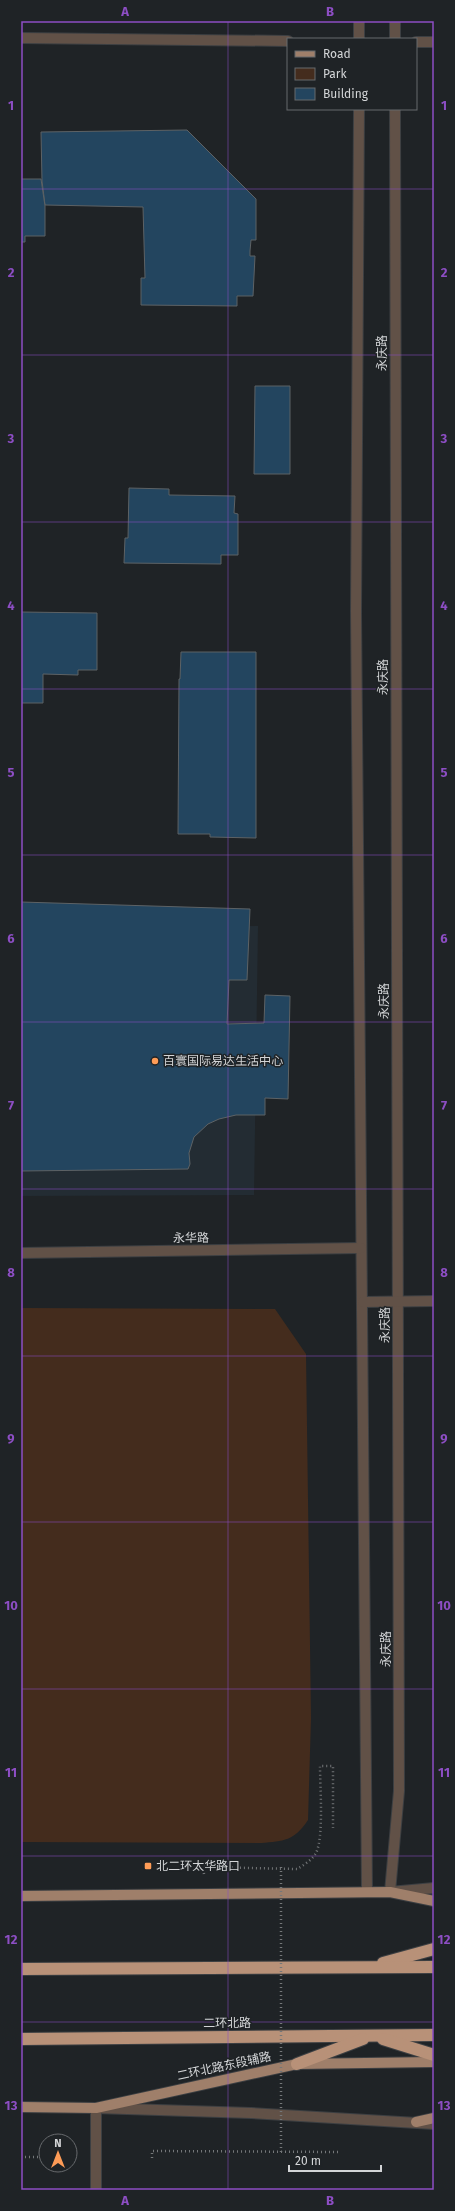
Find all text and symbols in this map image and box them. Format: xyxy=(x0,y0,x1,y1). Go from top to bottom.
text: A xyxy=(120,4,129,19)
text: B xyxy=(326,4,334,19)
legend xyxy=(287,38,417,110)
text: Road xyxy=(323,47,351,61)
text: Park xyxy=(323,67,347,81)
text: Building xyxy=(323,87,369,101)
text: 1 xyxy=(8,98,14,113)
text: 1 xyxy=(441,98,447,113)
text: 2 xyxy=(8,265,15,280)
text: 2 xyxy=(441,265,448,280)
street label: 永庆路 xyxy=(375,335,389,371)
text: 3 xyxy=(7,431,15,446)
text: 3 xyxy=(440,431,448,446)
text: 4 xyxy=(7,598,15,613)
text: 4 xyxy=(440,598,448,613)
street label: 永庆路 xyxy=(376,659,390,695)
text: 5 xyxy=(8,765,15,780)
text: 5 xyxy=(441,765,448,780)
text: 6 xyxy=(7,931,15,946)
text: 6 xyxy=(440,931,448,946)
street label: 永庆路 xyxy=(377,983,391,1019)
place label: 百寰国际易达生活中心 xyxy=(163,1054,283,1068)
marker: 百寰国际易达生活中心 xyxy=(150,1056,160,1066)
text: 7 xyxy=(8,1098,14,1113)
text: 7 xyxy=(441,1098,447,1113)
street label: 永华路 xyxy=(173,1231,209,1245)
text: 8 xyxy=(7,1265,15,1280)
text: 8 xyxy=(440,1265,448,1280)
street label: 永庆路 xyxy=(378,1307,392,1343)
text: 9 xyxy=(7,1431,15,1446)
text: 9 xyxy=(440,1431,448,1446)
text: 10 xyxy=(4,1598,18,1613)
text: 10 xyxy=(437,1598,451,1613)
street label: 永庆路 xyxy=(379,1631,393,1667)
text: 11 xyxy=(5,1765,17,1780)
text: 11 xyxy=(438,1765,450,1780)
place label: 北二环太华路口 xyxy=(156,1859,240,1873)
marker: 北二环太华路口 xyxy=(143,1861,153,1871)
text: 12 xyxy=(5,1932,18,1947)
text: 12 xyxy=(438,1932,451,1947)
street label: 二环北路 xyxy=(203,2016,251,2030)
street label: 二环北路东段辅路 xyxy=(176,2049,272,2083)
text: 13 xyxy=(5,2098,18,2113)
text: 13 xyxy=(438,2098,451,2113)
north arrow xyxy=(38,2133,78,2173)
text: N xyxy=(54,2137,62,2150)
scale bar xyxy=(289,2147,381,2173)
text: 20 m xyxy=(295,2154,321,2168)
text: A xyxy=(120,2193,129,2208)
text: B xyxy=(326,2193,334,2208)

